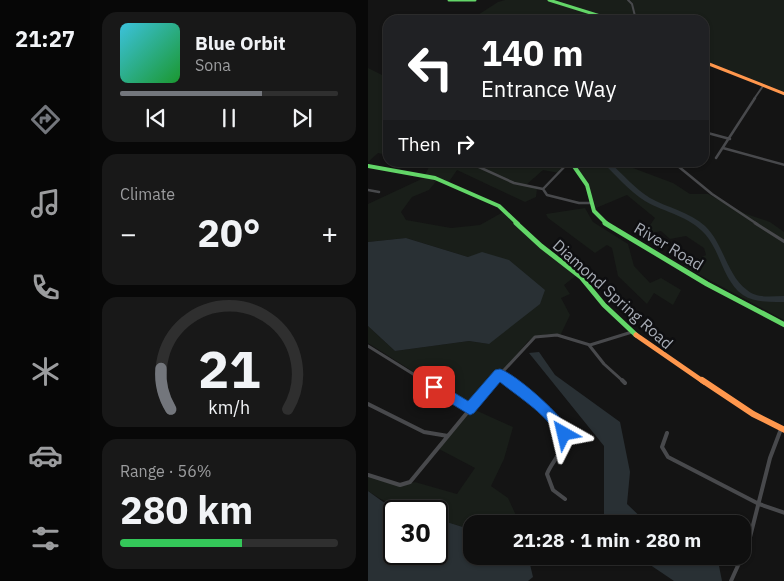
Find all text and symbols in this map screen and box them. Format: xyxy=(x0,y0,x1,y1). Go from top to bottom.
text: 21:27 xyxy=(15,24,75,53)
text: 140 m xyxy=(481,30,584,76)
text: Blue Orbit xyxy=(195,31,285,55)
icon: left xyxy=(398,35,463,100)
text: Sona xyxy=(195,55,231,75)
text: Entrance Way xyxy=(481,74,616,103)
icon: directions xyxy=(28,102,63,137)
icon: previous xyxy=(142,104,170,132)
icon: pause xyxy=(215,104,243,132)
icon: next xyxy=(288,104,316,132)
icon: right xyxy=(451,130,479,158)
text: Then xyxy=(398,132,441,156)
text: Climate xyxy=(120,184,175,204)
icon: music xyxy=(28,186,63,221)
text: 20° xyxy=(197,208,261,257)
text: − xyxy=(120,215,137,252)
text: + xyxy=(321,215,338,252)
street label: River Road xyxy=(631,218,707,274)
street label: Diamond Spring Road xyxy=(549,235,677,353)
icon: phone xyxy=(28,270,63,305)
text: 21 xyxy=(198,335,260,402)
icon: climate xyxy=(28,354,63,389)
pin xyxy=(413,366,455,408)
icon: arrive xyxy=(420,373,448,401)
text: km/h xyxy=(208,396,250,419)
position arrow xyxy=(537,407,589,459)
icon: car xyxy=(28,438,63,473)
text: Range · 56% xyxy=(120,461,212,481)
text: 280 km xyxy=(120,485,253,534)
speed limit sign: 30 xyxy=(383,500,448,565)
icon: filters xyxy=(28,521,63,556)
text: 21:28 · 1 min · 280 m xyxy=(513,528,701,552)

